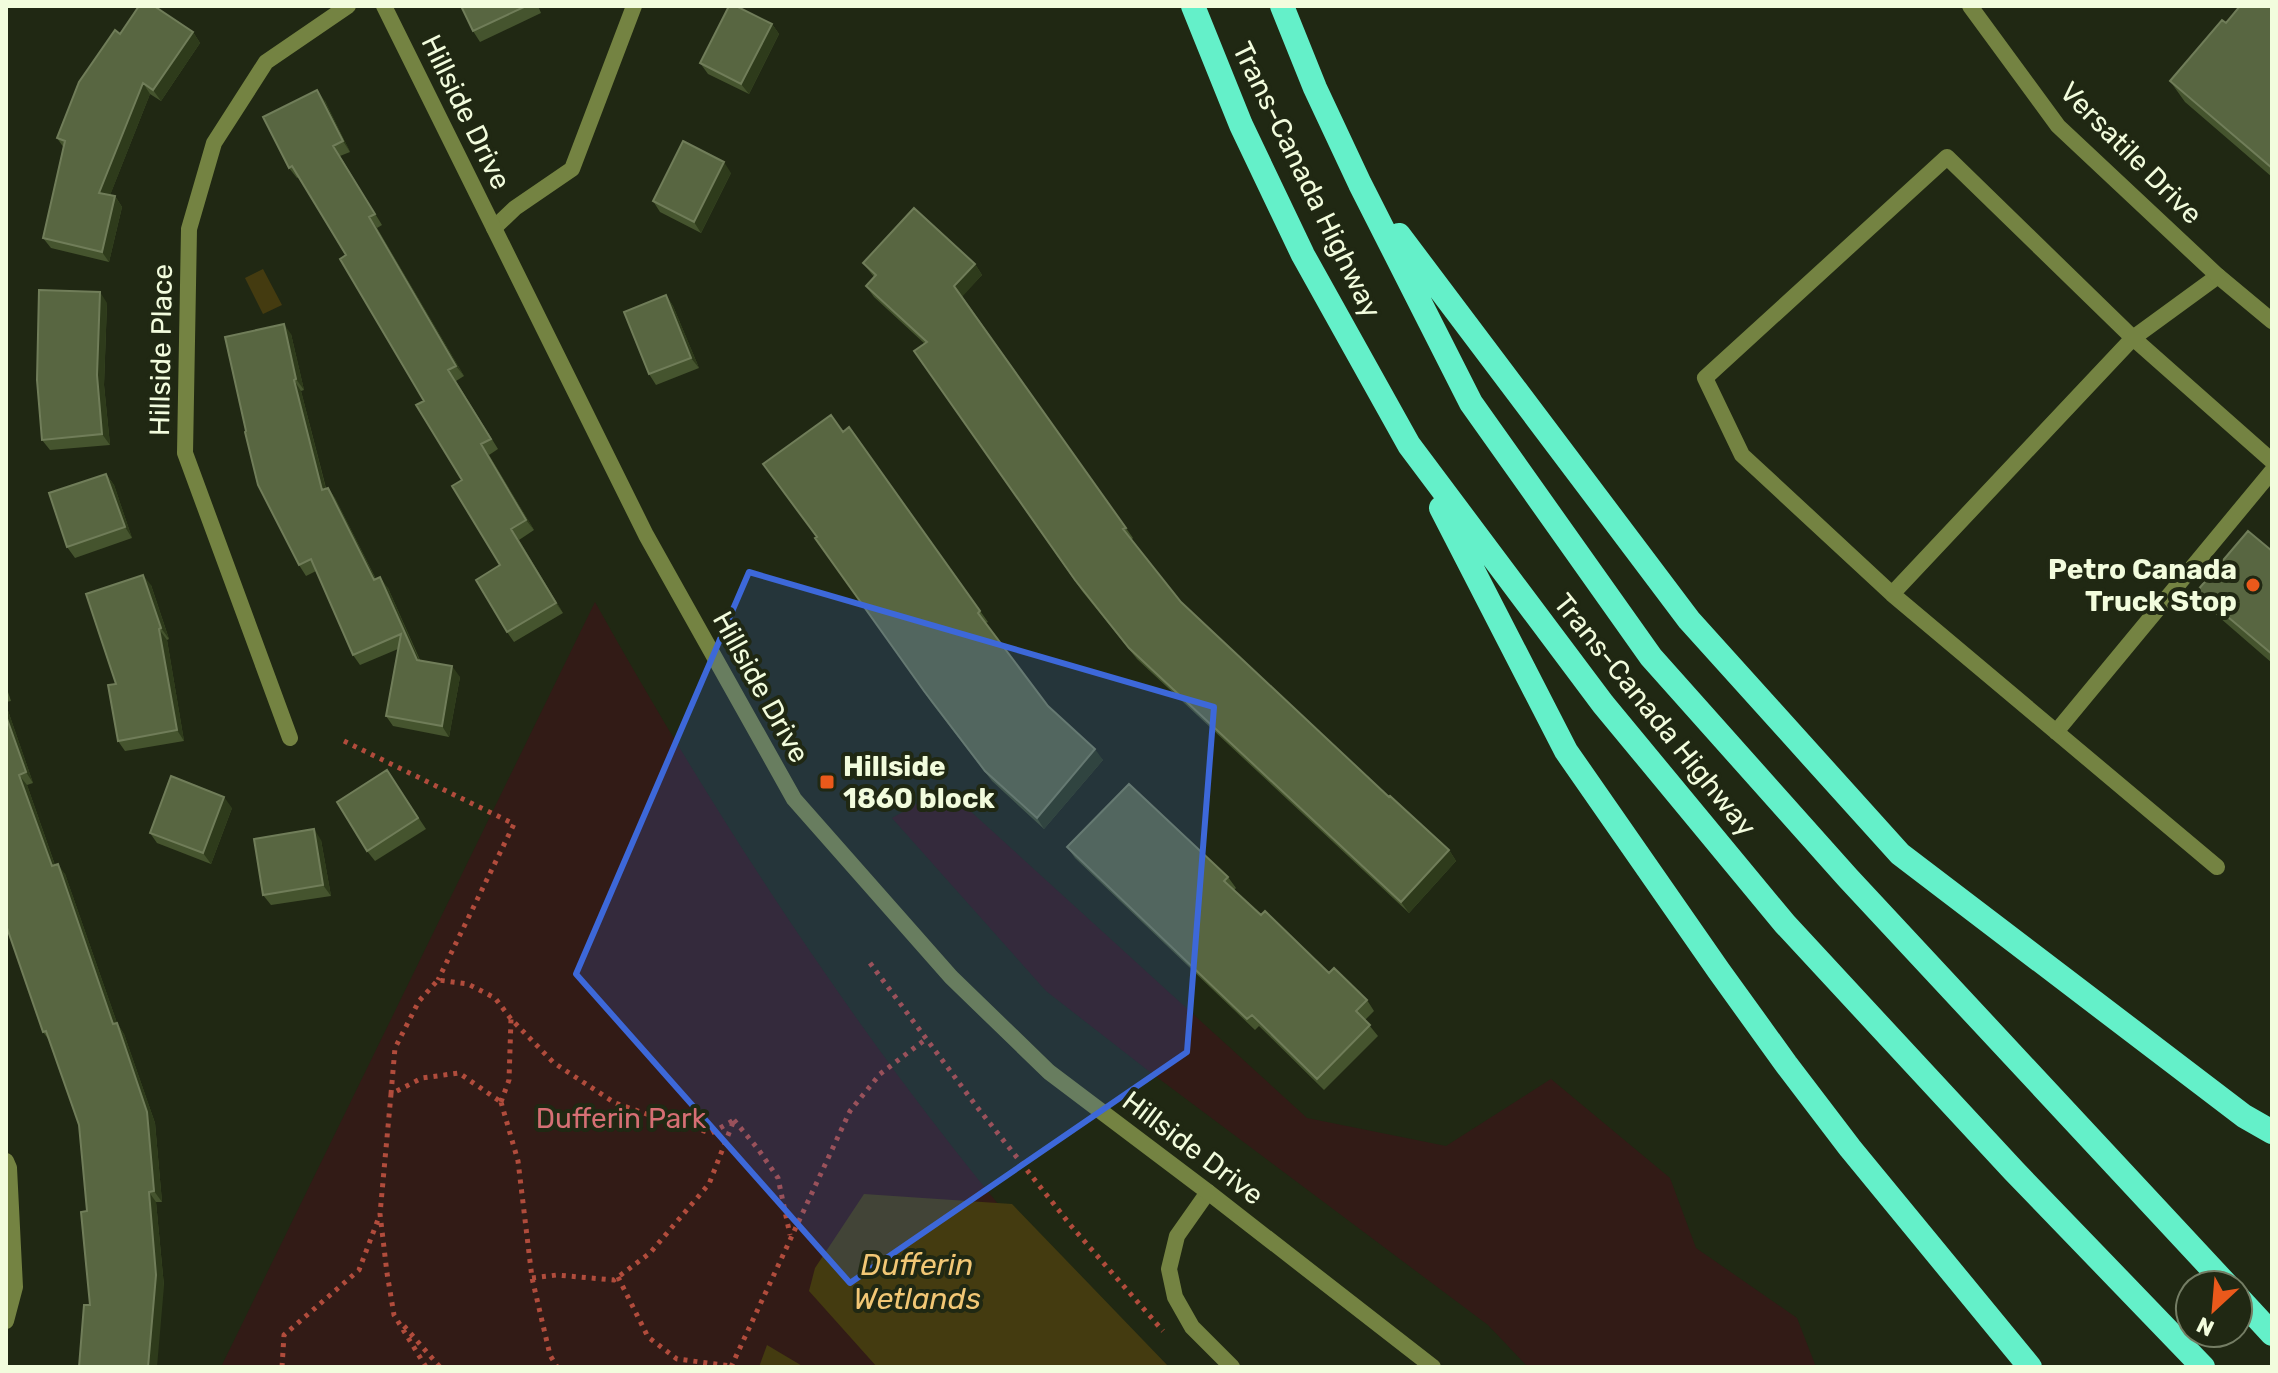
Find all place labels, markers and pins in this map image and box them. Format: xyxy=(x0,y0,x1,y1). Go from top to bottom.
place label: Petro Canada Truck Stop xyxy=(2048,553,2237,618)
marker: Petro Canada Truck Stop xyxy=(2244,576,2262,594)
place label: Hillside 1860 block xyxy=(843,750,995,815)
marker: Hillside 1860 block xyxy=(818,773,836,791)

